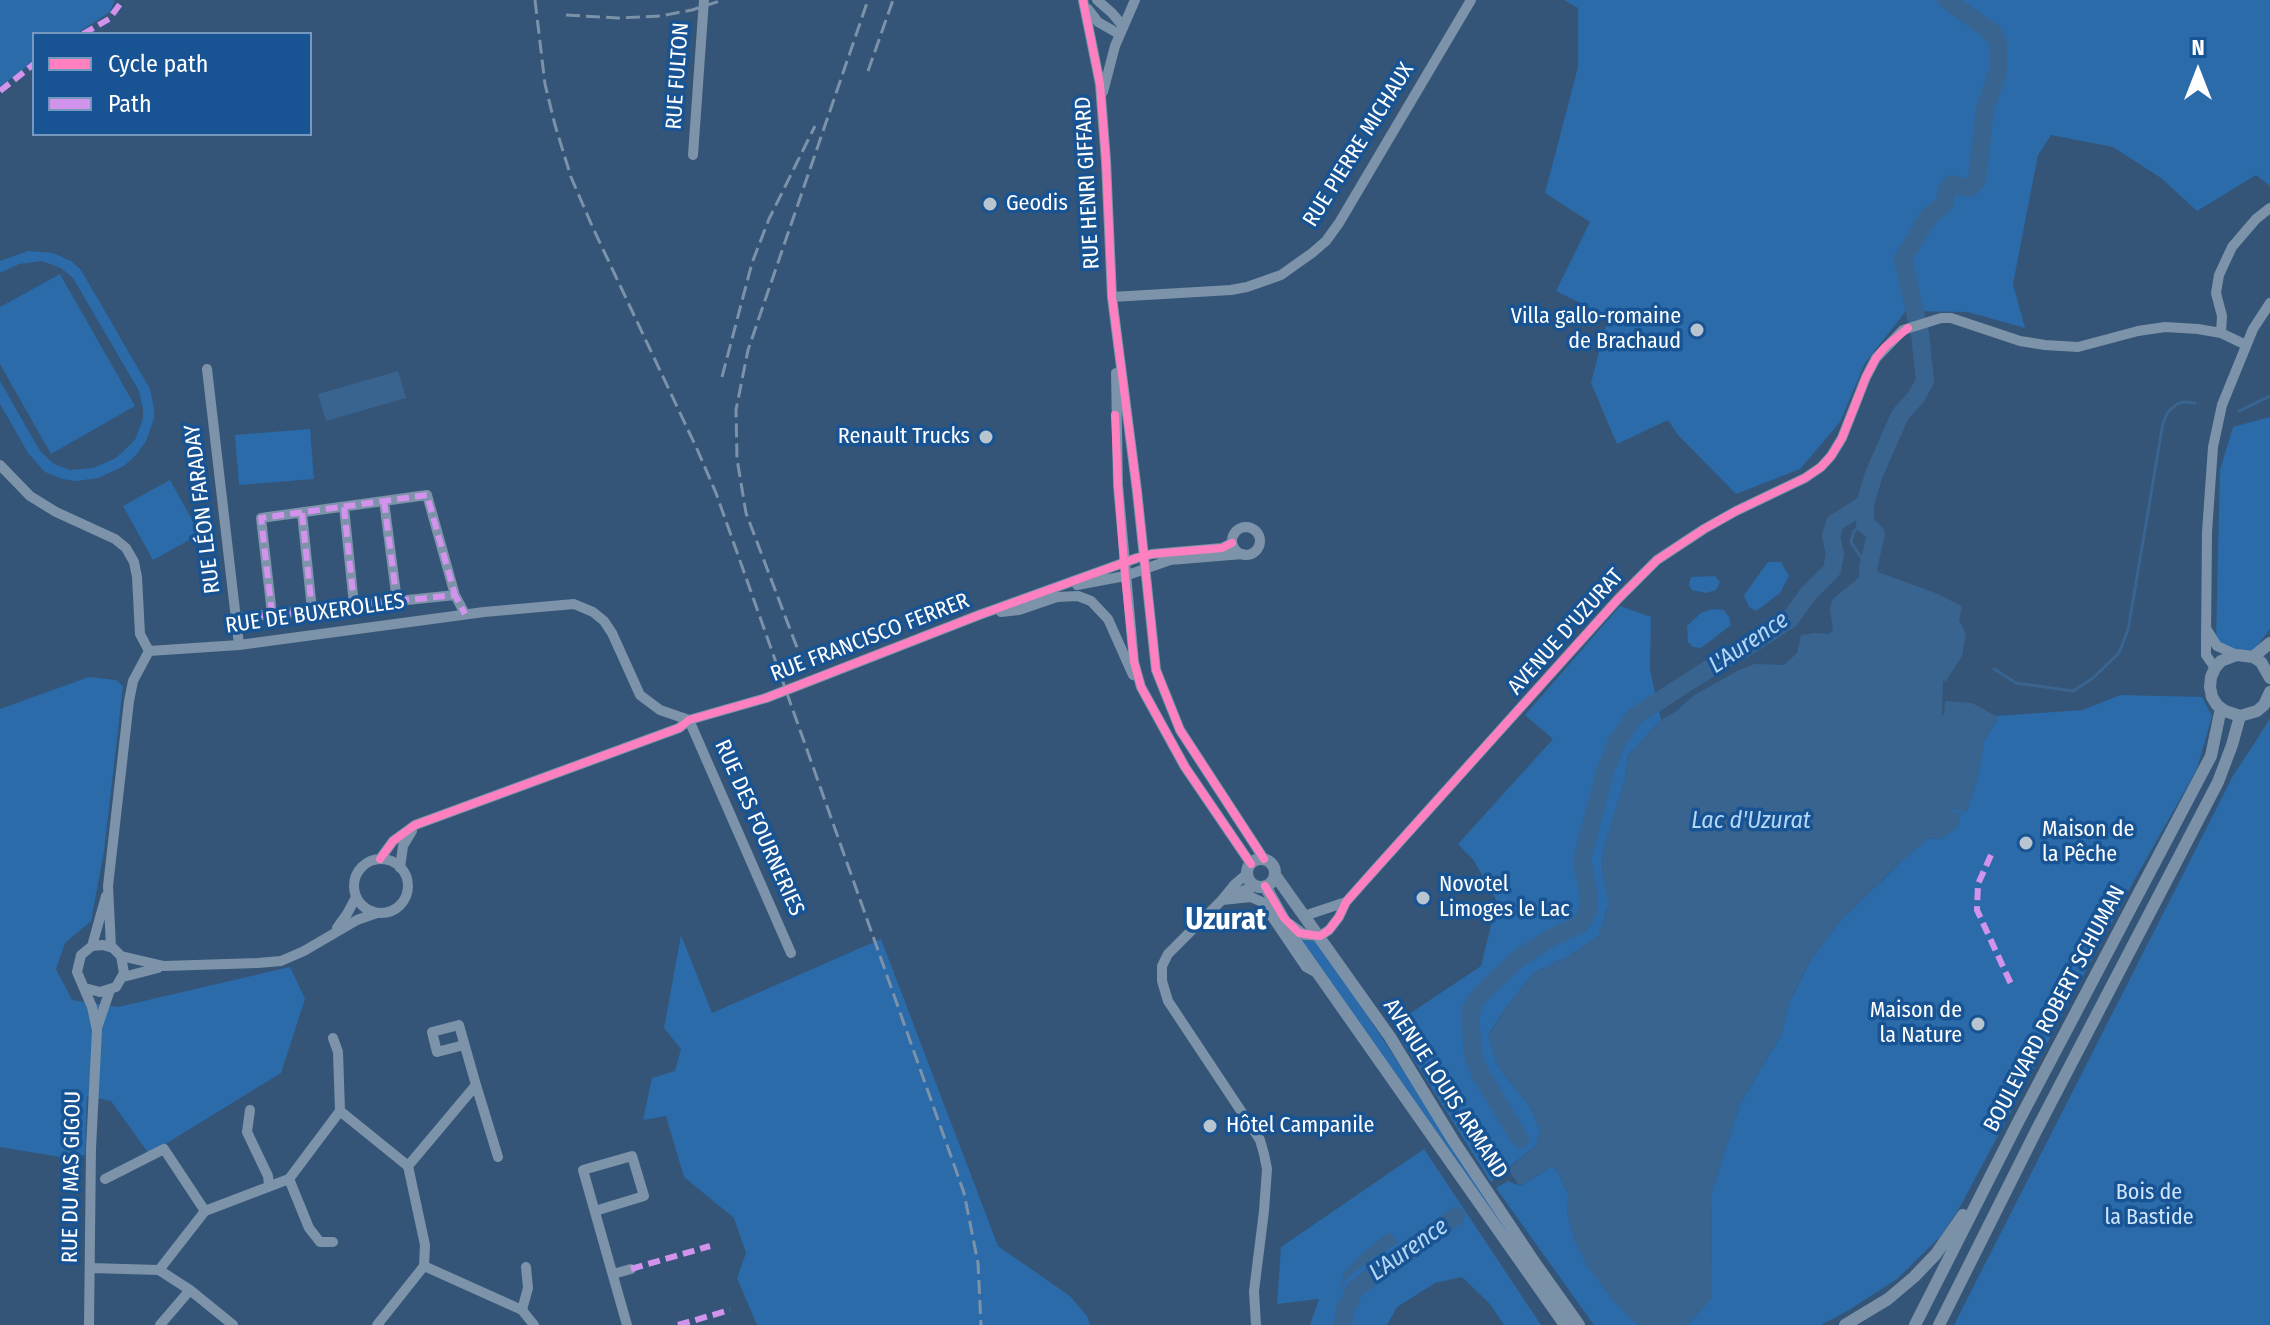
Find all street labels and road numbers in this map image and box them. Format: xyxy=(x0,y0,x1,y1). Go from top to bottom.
street label: RUE FULTON xyxy=(661,22,695,130)
street label: RUE PIERRE MICHAUX xyxy=(1298,58,1420,232)
street label: RUE HENRI GIFFARD xyxy=(1070,96,1106,270)
street label: RUE LÉON FARADAY xyxy=(180,423,226,595)
street label: AVENUE D'UZURAT xyxy=(1503,564,1629,700)
street label: RUE DE BUXEROLLES xyxy=(224,588,406,640)
street label: RUE FRANCISCO FERRER xyxy=(767,588,973,688)
street label: RUE DES FOURNERIES xyxy=(708,736,810,920)
street label: BOULEVARD ROBERT SCHUMAN xyxy=(1979,881,2131,1137)
street label: AVENUE LOUIS ARMAND xyxy=(1377,994,1513,1184)
street label: RUE DU MAS GIGOU xyxy=(57,1091,87,1263)

